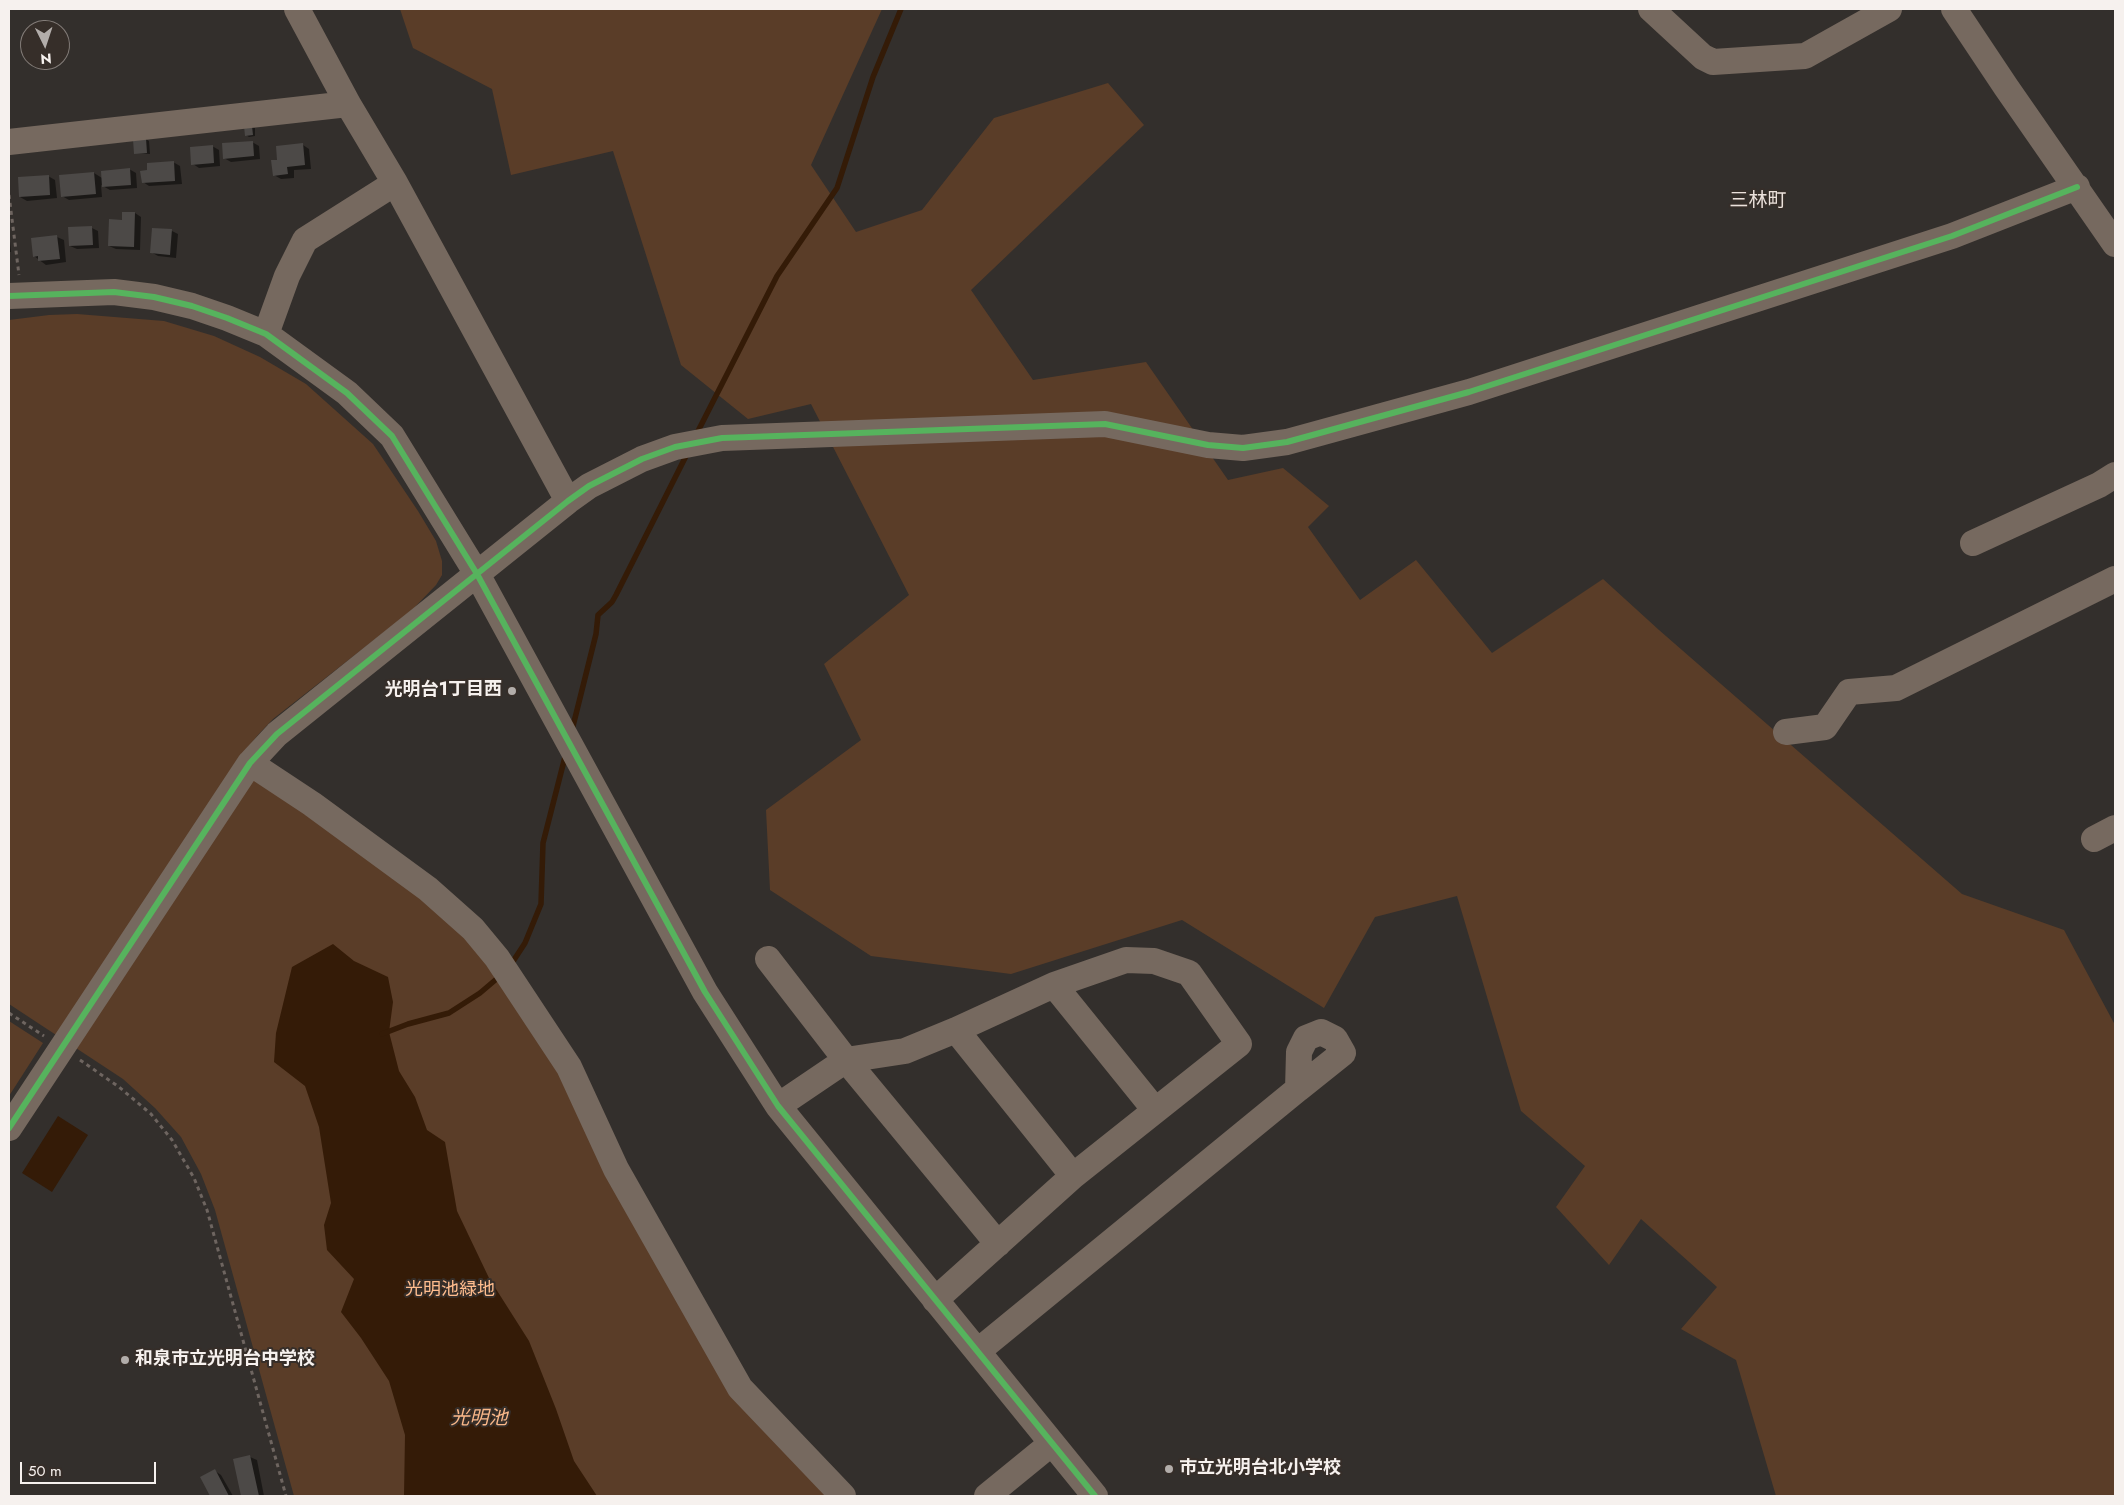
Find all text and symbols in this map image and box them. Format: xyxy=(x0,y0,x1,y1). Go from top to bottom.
north arrow xyxy=(20,20,70,70)
text: N xyxy=(40,49,52,69)
district label: 三林町 xyxy=(1730,190,1786,212)
place label: 光明台1丁目西 xyxy=(385,680,502,702)
marker: 光明台1丁目西 xyxy=(506,685,518,697)
park label: 光明池緑地 xyxy=(405,1280,495,1302)
place label: 和泉市立光明台中学校 xyxy=(135,1349,315,1371)
marker: 和泉市立光明台中学校 xyxy=(119,1354,131,1366)
water label: 光明池 xyxy=(451,1408,507,1430)
scale bar xyxy=(22,1452,159,1484)
place label: 市立光明台北小学校 xyxy=(1179,1458,1341,1480)
text: 50 m xyxy=(28,1460,62,1482)
marker: 市立光明台北小学校 xyxy=(1163,1463,1175,1475)

